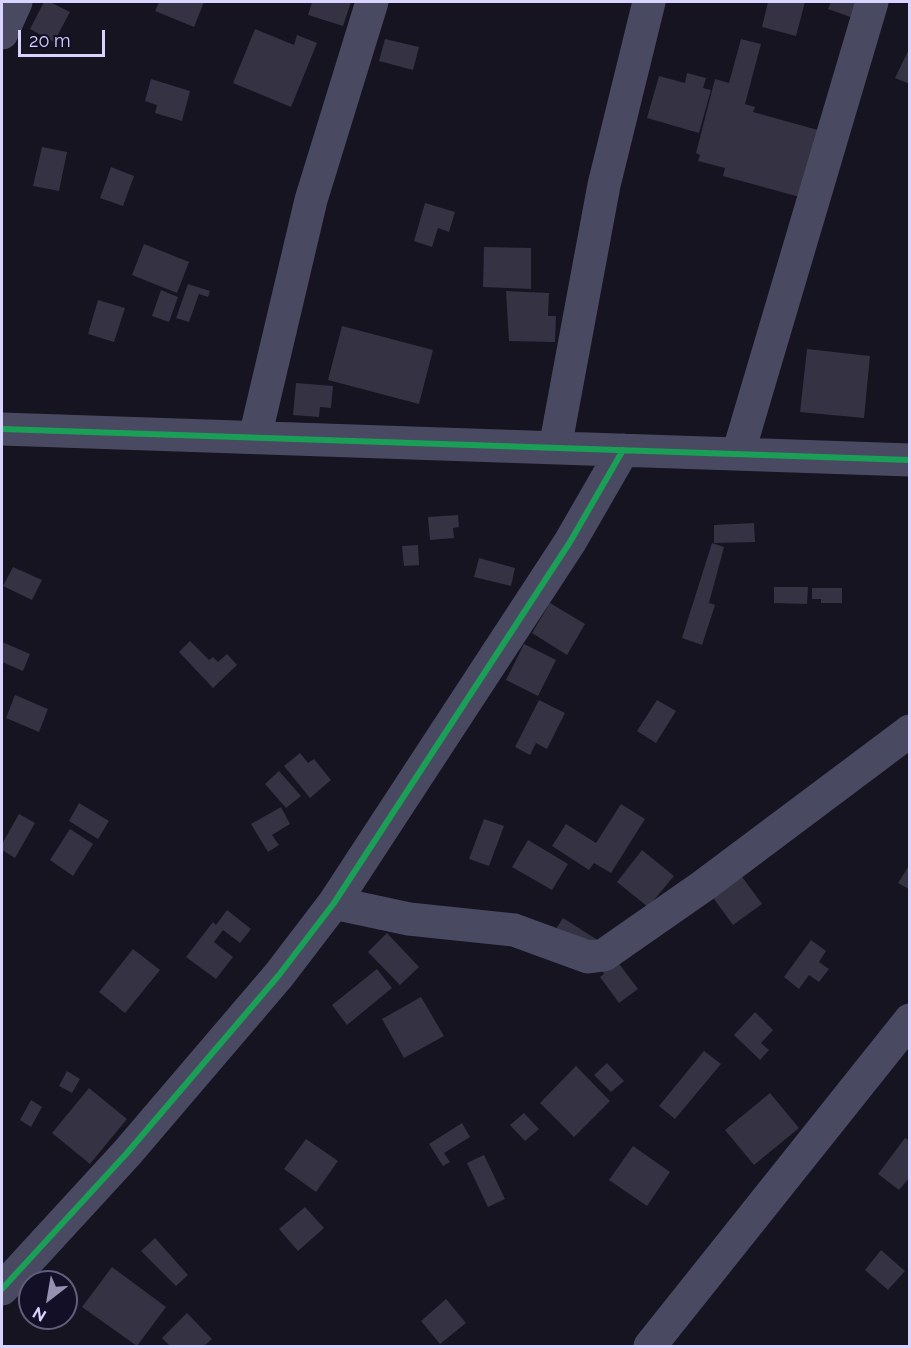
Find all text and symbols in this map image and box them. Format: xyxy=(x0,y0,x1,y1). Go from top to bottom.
scale bar xyxy=(21,18,108,56)
text: 20 m xyxy=(29,30,71,51)
north arrow xyxy=(18,1270,78,1330)
text: N xyxy=(29,1303,50,1325)

